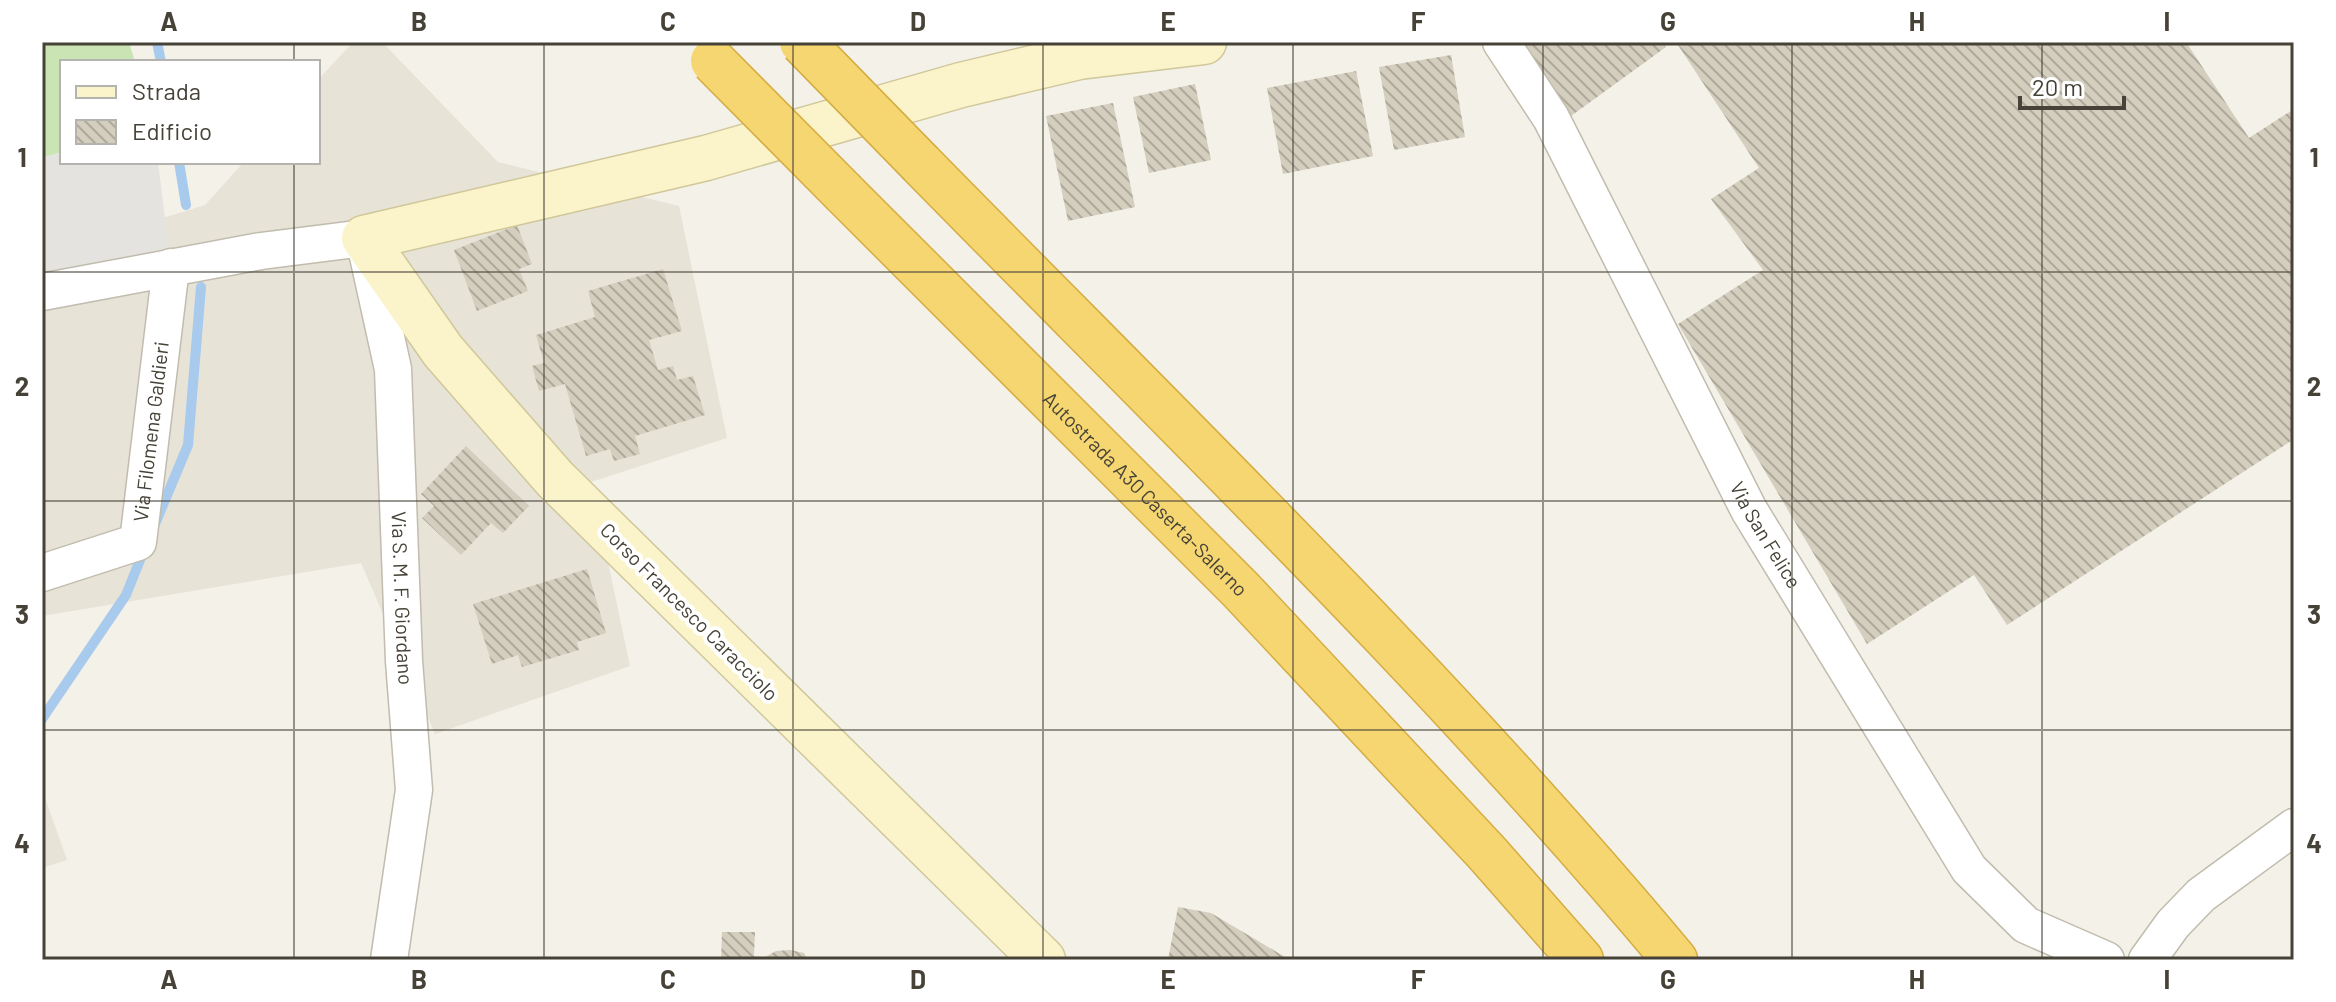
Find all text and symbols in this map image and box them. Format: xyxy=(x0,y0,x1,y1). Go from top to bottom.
text: A xyxy=(160,5,178,36)
text: B xyxy=(411,5,427,36)
text: C xyxy=(660,5,676,36)
text: D xyxy=(910,5,926,36)
text: E xyxy=(1160,5,1176,36)
text: F xyxy=(1411,5,1426,36)
text: G xyxy=(1660,5,1676,36)
text: H xyxy=(1909,5,1925,36)
text: I xyxy=(2164,5,2170,36)
legend xyxy=(60,60,320,164)
scale bar xyxy=(2020,60,2124,110)
text: 20 m xyxy=(2032,72,2083,101)
text: Strada xyxy=(132,76,201,105)
text: Edificio xyxy=(132,116,212,145)
text: 1 xyxy=(17,141,27,172)
text: 1 xyxy=(2309,141,2319,172)
street label: Via Filomena Galdieri xyxy=(128,340,173,523)
text: 2 xyxy=(15,370,29,401)
text: 2 xyxy=(2307,370,2321,401)
street label: Autostrada A30 Caserta-Salerno xyxy=(1039,386,1253,601)
street label: Via San Felice xyxy=(1726,477,1807,592)
street label: Via S. M. F. Giordano xyxy=(387,511,419,686)
street label: Corso Francesco Caracciolo xyxy=(596,517,784,705)
text: 3 xyxy=(15,598,29,629)
text: 3 xyxy=(2307,598,2321,629)
text: 4 xyxy=(14,827,30,858)
text: 4 xyxy=(2306,827,2322,858)
text: A xyxy=(160,963,178,994)
text: B xyxy=(411,963,427,994)
text: C xyxy=(660,963,676,994)
text: D xyxy=(910,963,926,994)
text: E xyxy=(1160,963,1176,994)
text: F xyxy=(1411,963,1426,994)
text: G xyxy=(1660,963,1676,994)
text: H xyxy=(1909,963,1925,994)
text: I xyxy=(2164,963,2170,994)

